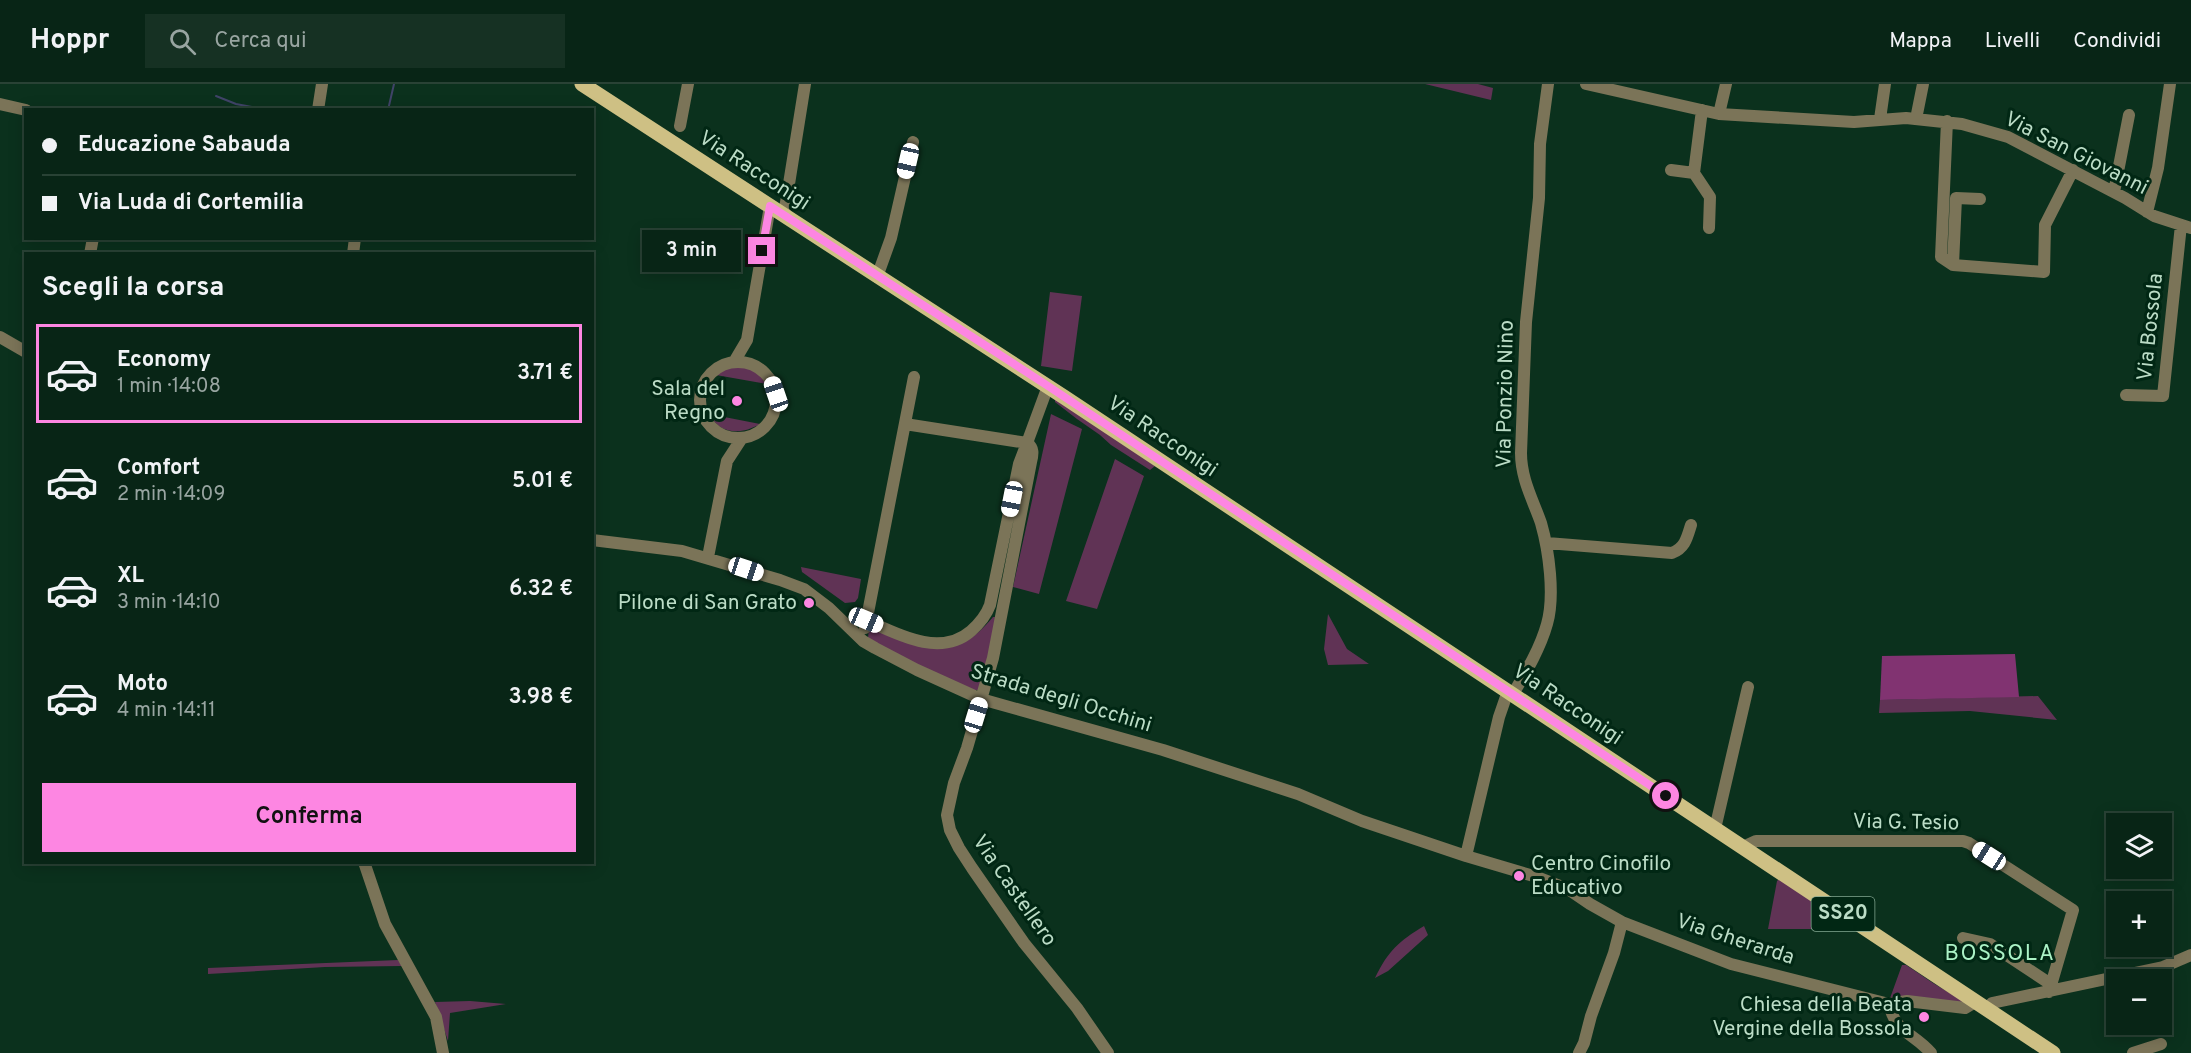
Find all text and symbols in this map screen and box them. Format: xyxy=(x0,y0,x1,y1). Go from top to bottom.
search box xyxy=(145,14,565,68)
text: Hoppr xyxy=(30,23,109,59)
icon: search xyxy=(166,25,199,58)
text: Cerca qui xyxy=(214,28,307,55)
text: Mappa xyxy=(1889,28,1952,55)
text: Livelli xyxy=(1985,28,2040,55)
text: Condividi xyxy=(2073,28,2161,55)
street label: Via San Giovanni xyxy=(1999,106,2153,202)
street label: Via Racconigi xyxy=(693,125,815,217)
text: Educazione Sabauda xyxy=(78,132,290,159)
car xyxy=(895,141,921,181)
text: Via Luda di Cortemilia xyxy=(78,190,304,217)
callout: 3 min xyxy=(642,230,741,272)
route end xyxy=(748,237,775,264)
text: 3 min xyxy=(666,238,717,264)
text: Scegli la corsa xyxy=(42,271,224,305)
street label: Via Bossola xyxy=(2132,272,2170,382)
street label: Via Ponzio Nino xyxy=(1491,320,1521,468)
icon: car xyxy=(45,347,99,401)
text: Economy xyxy=(117,347,211,374)
text: 3.71 € xyxy=(517,360,573,387)
text: 1 min · 14:08 xyxy=(117,374,221,400)
car xyxy=(762,374,790,414)
place label: Sala del Regno xyxy=(651,376,725,427)
street label: Via Racconigi xyxy=(1102,390,1222,484)
marker: Sala del Regno xyxy=(730,394,744,408)
icon: car xyxy=(45,455,99,509)
text: Comfort xyxy=(117,455,200,482)
text: 5.01 € xyxy=(512,468,573,495)
car xyxy=(1000,480,1024,518)
text: 2 min · 14:09 xyxy=(117,482,225,508)
car xyxy=(726,555,766,583)
icon: car xyxy=(45,563,99,617)
text: XL xyxy=(117,563,144,590)
text: 6.32 € xyxy=(509,576,573,603)
text: 3 min · 14:10 xyxy=(117,590,221,616)
place label: Pilone di San Grato xyxy=(618,590,797,617)
marker: Pilone di San Grato xyxy=(802,596,816,610)
car xyxy=(846,605,886,635)
street label: Via Racconigi xyxy=(1507,658,1627,752)
street label: Strada degli Occhini xyxy=(967,659,1155,739)
icon: car xyxy=(45,671,99,725)
text: Moto xyxy=(117,671,168,698)
text: 3.98 € xyxy=(509,684,573,711)
car xyxy=(962,695,990,735)
text: 4 min · 14:11 xyxy=(117,698,216,724)
route start xyxy=(1652,782,1679,809)
button: Conferma xyxy=(42,783,576,852)
street label: Via G. Tesio xyxy=(1852,809,1960,837)
map controls xyxy=(2106,813,2172,1035)
button: layers xyxy=(2106,813,2172,879)
street label: Via Castellero xyxy=(966,830,1062,952)
car xyxy=(1969,839,2009,873)
place label: Centro Cinofilo Educativo xyxy=(1531,851,1671,902)
marker: Centro Cinofilo Educativo xyxy=(1512,869,1526,883)
button: + xyxy=(2106,891,2172,957)
road number: SS20 xyxy=(1812,897,1874,931)
street label: Via Gherarda xyxy=(1672,908,1798,972)
district label: BOSSOLA xyxy=(1945,941,2055,968)
button: − xyxy=(2106,969,2172,1035)
place label: Chiesa della Beata Vergine della Bossola xyxy=(1712,992,1912,1043)
marker: Chiesa della Beata Vergine della Bossola xyxy=(1917,1010,1931,1024)

